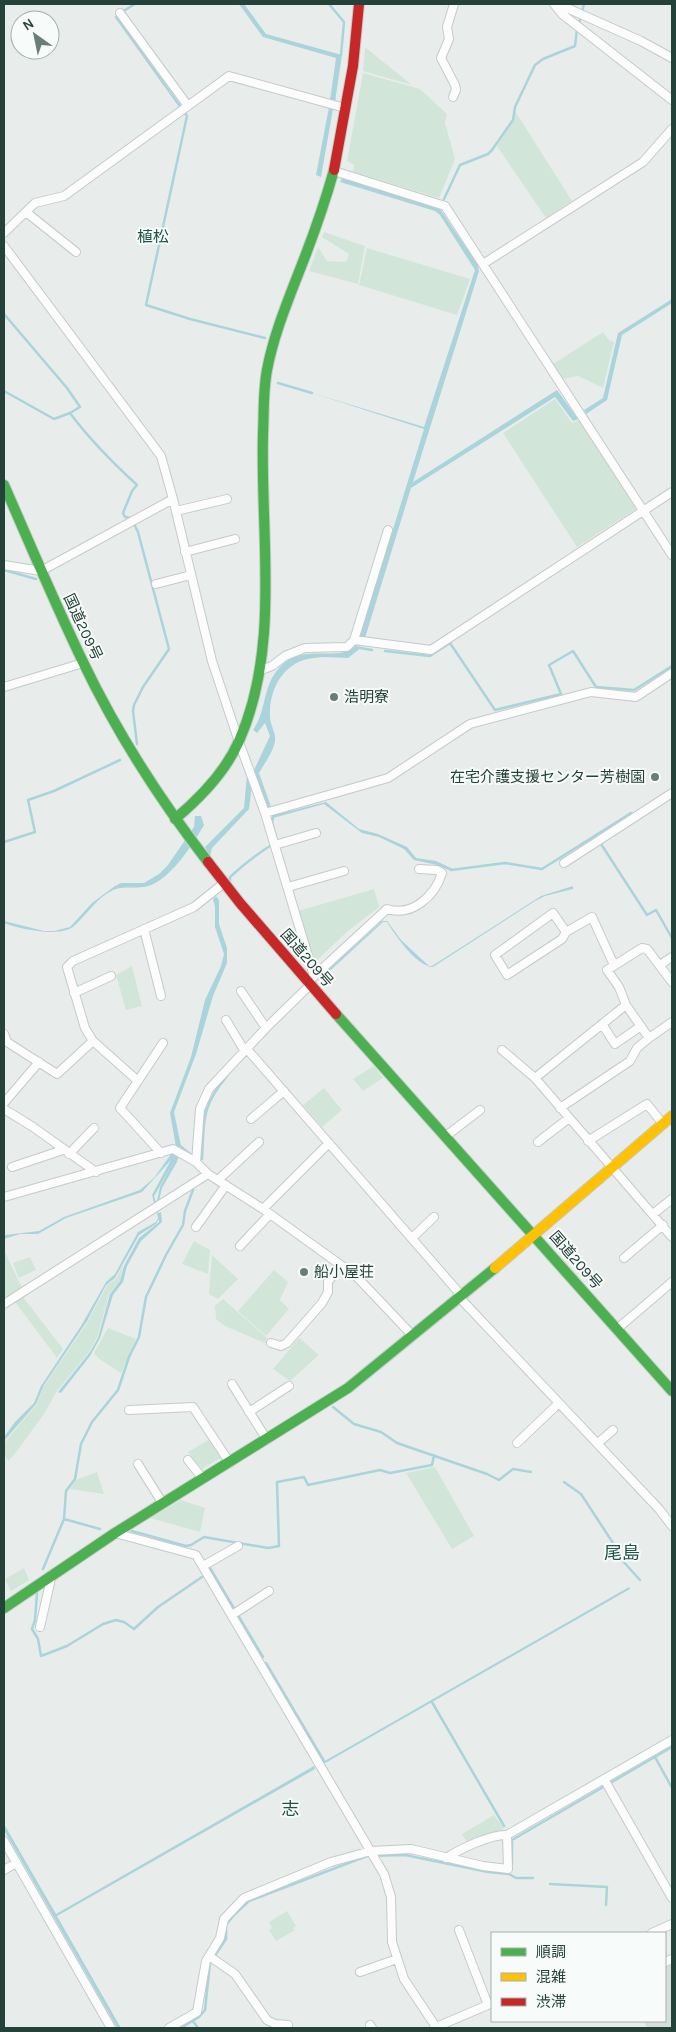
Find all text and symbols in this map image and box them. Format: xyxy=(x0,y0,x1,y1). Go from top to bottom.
north arrow xyxy=(10,10,60,60)
text: N xyxy=(19,15,37,34)
district label: 植松 xyxy=(137,227,169,246)
street label: 国道209号 xyxy=(60,591,106,663)
place label: 浩明寮 xyxy=(344,688,389,706)
marker: 浩明寮 xyxy=(328,691,340,703)
place label: 在宅介護支援センター芳樹園 xyxy=(450,768,645,786)
marker: 在宅介護支援センター芳樹園 xyxy=(649,771,661,783)
street label: 国道209号 xyxy=(277,925,337,991)
street label: 国道209号 xyxy=(546,1227,606,1293)
place label: 船小屋荘 xyxy=(314,1263,374,1281)
marker: 船小屋荘 xyxy=(298,1266,310,1278)
district label: 尾島 xyxy=(604,1542,640,1564)
district label: 志 xyxy=(281,1798,299,1820)
legend xyxy=(491,1932,666,2022)
text: 順調 xyxy=(536,1943,566,1961)
text: 混雑 xyxy=(536,1968,566,1986)
text: 渋滞 xyxy=(536,1993,566,2011)

